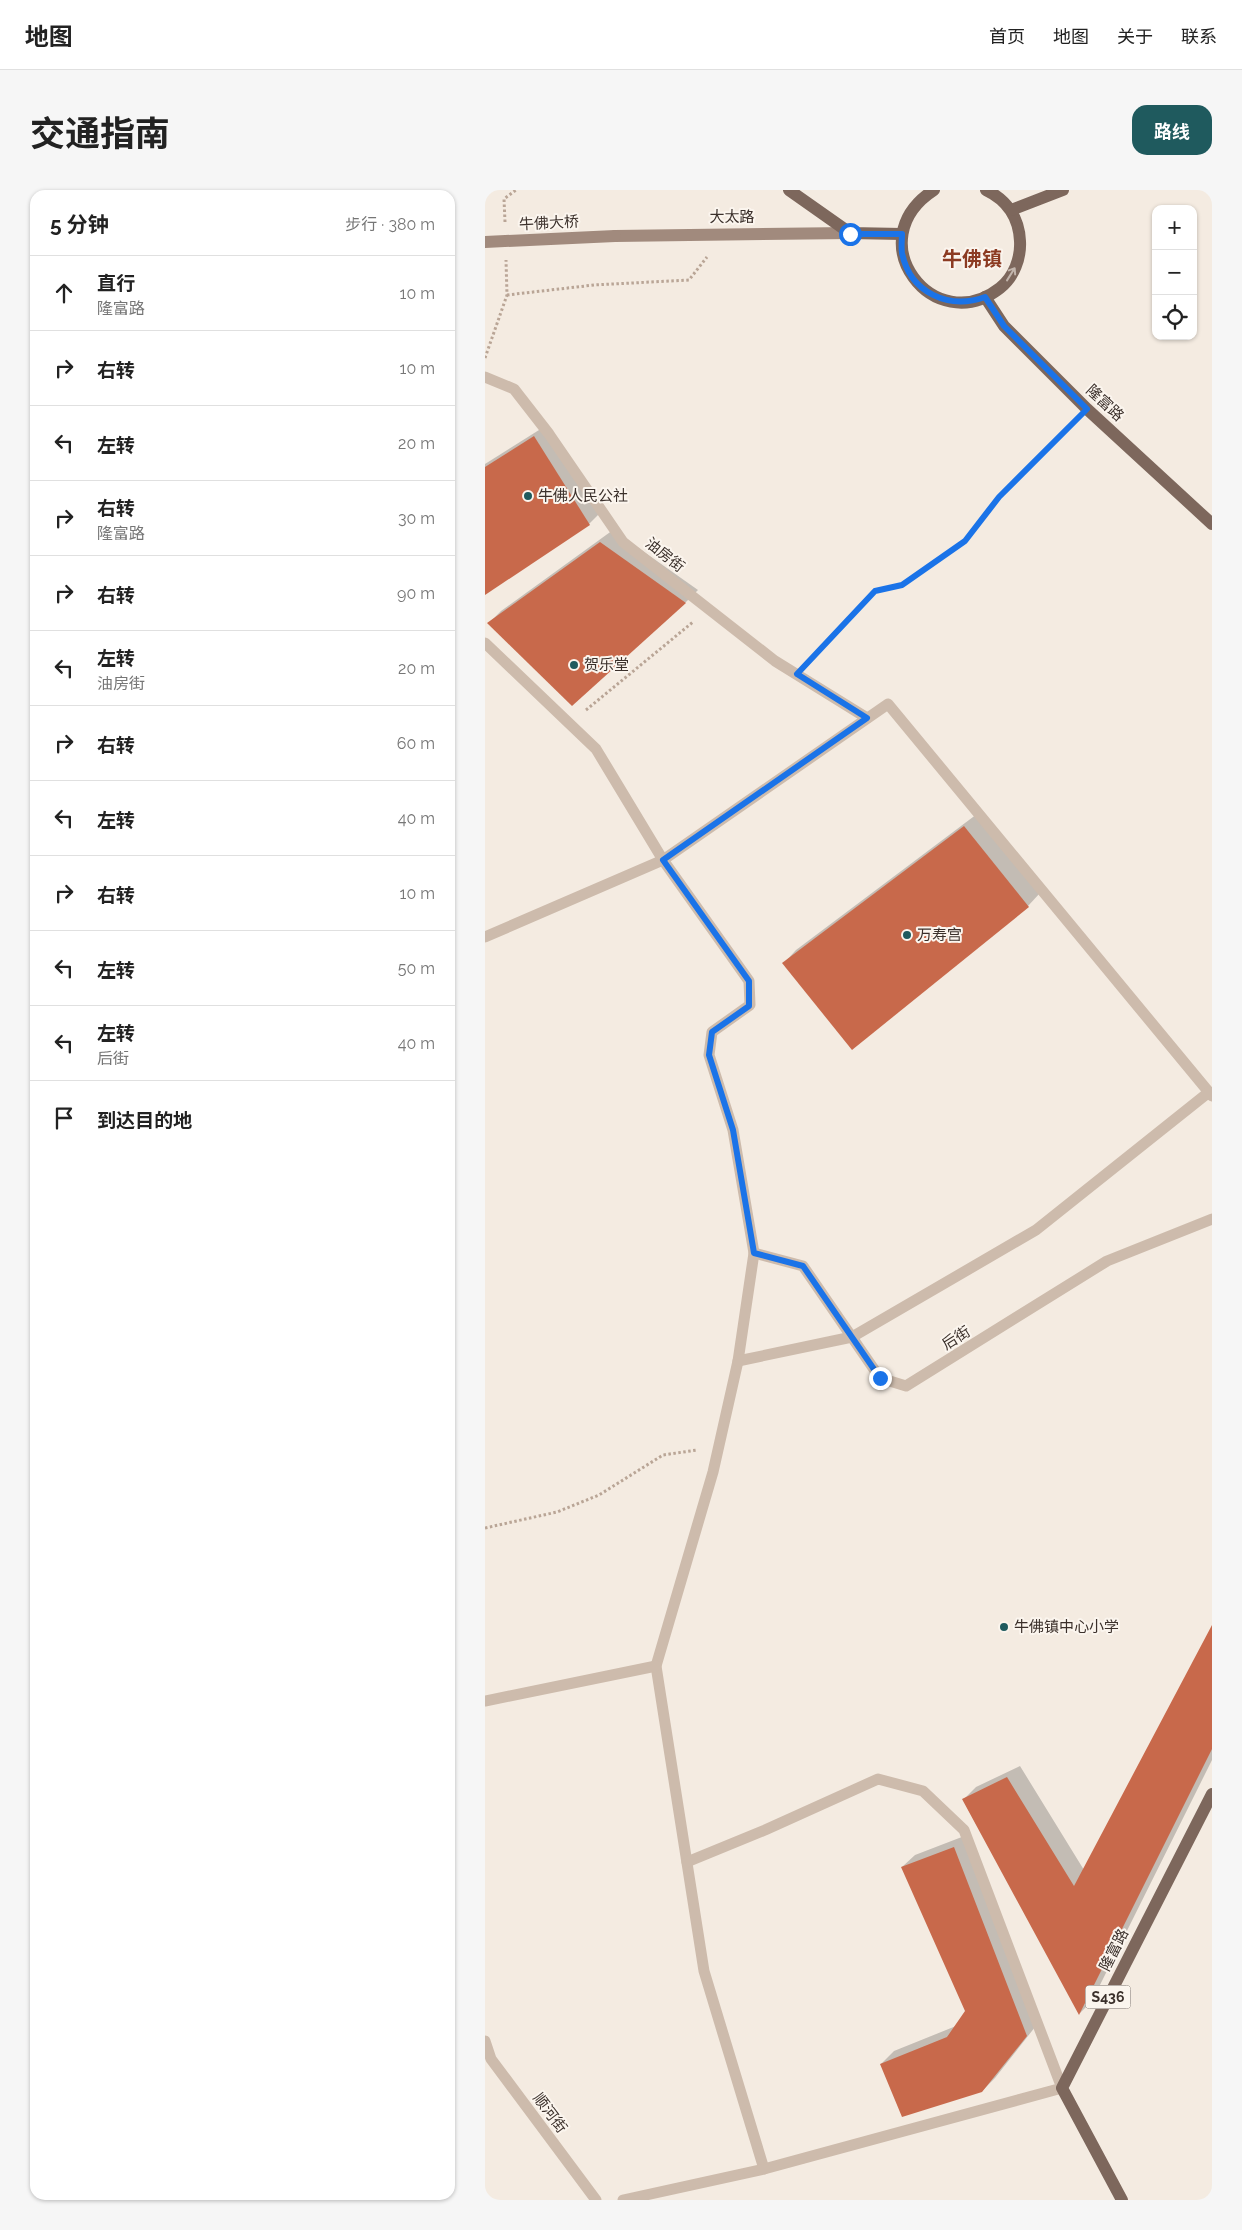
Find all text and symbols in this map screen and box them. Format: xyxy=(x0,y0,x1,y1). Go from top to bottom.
text: 地图 xyxy=(25,22,73,51)
text: 首页 xyxy=(989,26,1025,47)
text: 地图 xyxy=(1053,26,1089,47)
text: 关于 xyxy=(1117,26,1153,47)
text: 联系 xyxy=(1181,26,1217,47)
button: 路线 xyxy=(1132,105,1212,155)
text: 交通指南 xyxy=(30,113,170,154)
map controls xyxy=(1152,205,1197,340)
button: + xyxy=(1152,205,1197,250)
street label: 大太路 xyxy=(709,208,755,226)
text: 5 分钟 xyxy=(50,212,109,237)
street label: 牛佛大桥 xyxy=(519,212,579,234)
text: 步行 · 380 m xyxy=(345,215,435,234)
route start xyxy=(839,223,862,246)
district label: 牛佛镇 xyxy=(942,247,1002,271)
button: − xyxy=(1152,250,1197,295)
one-way arrow xyxy=(1006,267,1017,281)
text: 直行 xyxy=(97,272,135,294)
icon: ahead xyxy=(50,279,78,307)
text: 10 m xyxy=(400,284,435,303)
button: locate xyxy=(1152,295,1197,340)
text: 隆富路 xyxy=(97,299,145,318)
icon: right xyxy=(50,354,78,382)
text: 右转 xyxy=(97,359,135,381)
text: 10 m xyxy=(400,359,435,378)
street label: 隆富路 xyxy=(1082,381,1128,425)
icon: left xyxy=(50,429,78,457)
text: 左转 xyxy=(97,434,135,456)
text: 20 m xyxy=(398,434,435,453)
place label: 牛佛人民公社 xyxy=(538,487,628,505)
marker: 牛佛人民公社 xyxy=(522,490,534,502)
text: 右转 xyxy=(97,497,135,519)
icon: right xyxy=(50,504,78,532)
text: 30 m xyxy=(398,509,435,528)
text: 隆富路 xyxy=(97,524,145,543)
street label: 油房街 xyxy=(642,534,688,576)
icon: right xyxy=(50,579,78,607)
text: 右转 xyxy=(97,584,135,606)
text: 90 m xyxy=(397,584,435,603)
text: 左转 xyxy=(97,647,135,669)
icon: left xyxy=(50,654,78,682)
place label: 贺乐堂 xyxy=(584,656,629,674)
text: 20 m xyxy=(398,659,435,678)
marker: 贺乐堂 xyxy=(568,659,580,671)
text: 油房街 xyxy=(97,674,145,693)
icon: right xyxy=(50,729,78,757)
text: 右转 xyxy=(97,734,135,756)
text: 60 m xyxy=(397,734,435,753)
icon: left xyxy=(50,804,78,832)
text: 左转 xyxy=(97,809,135,831)
text: 40 m xyxy=(398,809,435,828)
icon: right xyxy=(50,879,78,907)
text: 右转 xyxy=(97,884,135,906)
text: 10 m xyxy=(400,884,435,903)
place label: 万寿宫 xyxy=(917,926,962,944)
marker: 万寿宫 xyxy=(901,929,913,941)
icon: left xyxy=(50,954,78,982)
text: 左转 xyxy=(97,959,135,981)
text: 50 m xyxy=(398,959,435,978)
text: 左转 xyxy=(97,1022,135,1044)
icon: left xyxy=(50,1029,78,1057)
text: 40 m xyxy=(398,1034,435,1053)
text: 后街 xyxy=(97,1049,129,1068)
icon: arrive xyxy=(50,1104,78,1132)
text: 到达目的地 xyxy=(97,1109,192,1131)
street label: 后街 xyxy=(939,1322,973,1354)
route end xyxy=(869,1367,892,1390)
place label: 牛佛镇中心小学 xyxy=(1014,1618,1119,1636)
marker: 牛佛镇中心小学 xyxy=(998,1621,1010,1633)
street label: 隆富路 xyxy=(1096,1926,1132,1974)
road number: S436 xyxy=(1085,1985,1131,2008)
street label: 顺河街 xyxy=(529,2090,571,2136)

